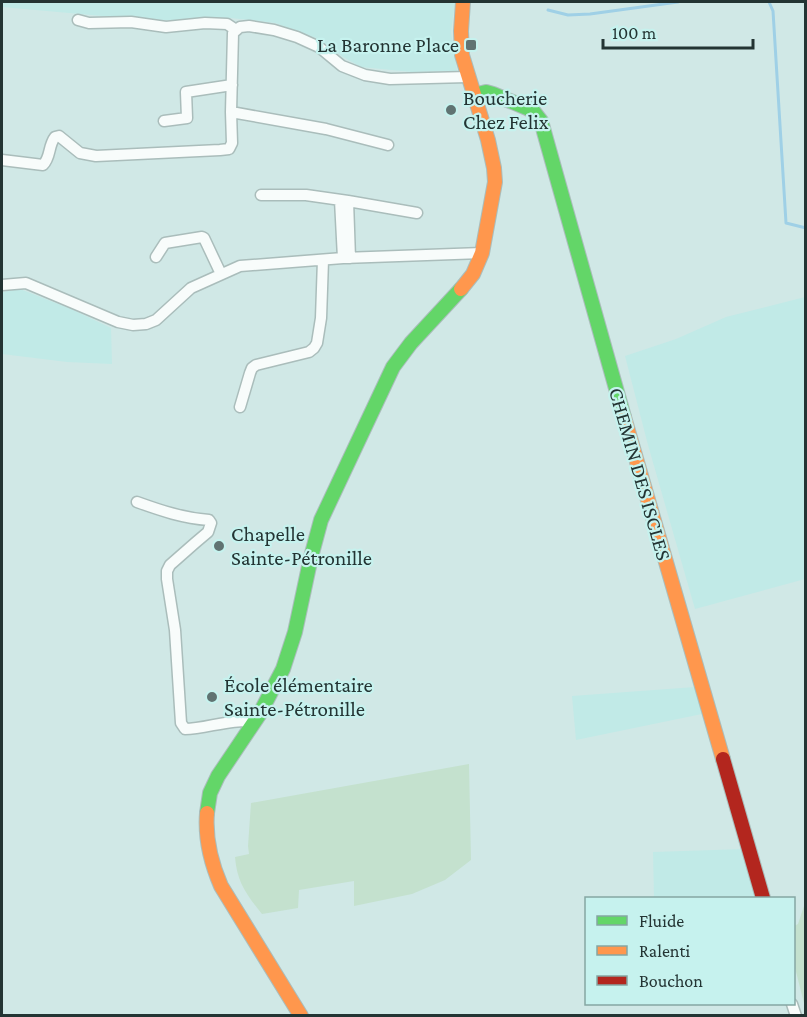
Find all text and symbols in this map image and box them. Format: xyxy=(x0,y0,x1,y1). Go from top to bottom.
scale bar xyxy=(603,12,753,50)
text: 100 m xyxy=(612,23,657,43)
place label: La Baronne Place xyxy=(317,33,459,57)
marker: La Baronne Place xyxy=(464,38,478,52)
place label: Boucherie Chez Felix xyxy=(463,86,549,134)
marker: Boucherie Chez Felix xyxy=(444,103,458,117)
street label: CHEMIN DES ISCLES xyxy=(604,385,676,563)
place label: Chapelle Sainte-Pétronille xyxy=(231,522,372,570)
marker: Chapelle Sainte-Pétronille xyxy=(212,539,226,553)
place label: École élémentaire Sainte-Pétronille xyxy=(224,673,373,721)
marker: École élémentaire Sainte-Pétronille xyxy=(205,690,219,704)
legend xyxy=(585,897,795,1005)
text: Fluide xyxy=(639,911,684,931)
text: Ralenti xyxy=(639,941,690,961)
text: Bouchon xyxy=(639,971,703,991)

